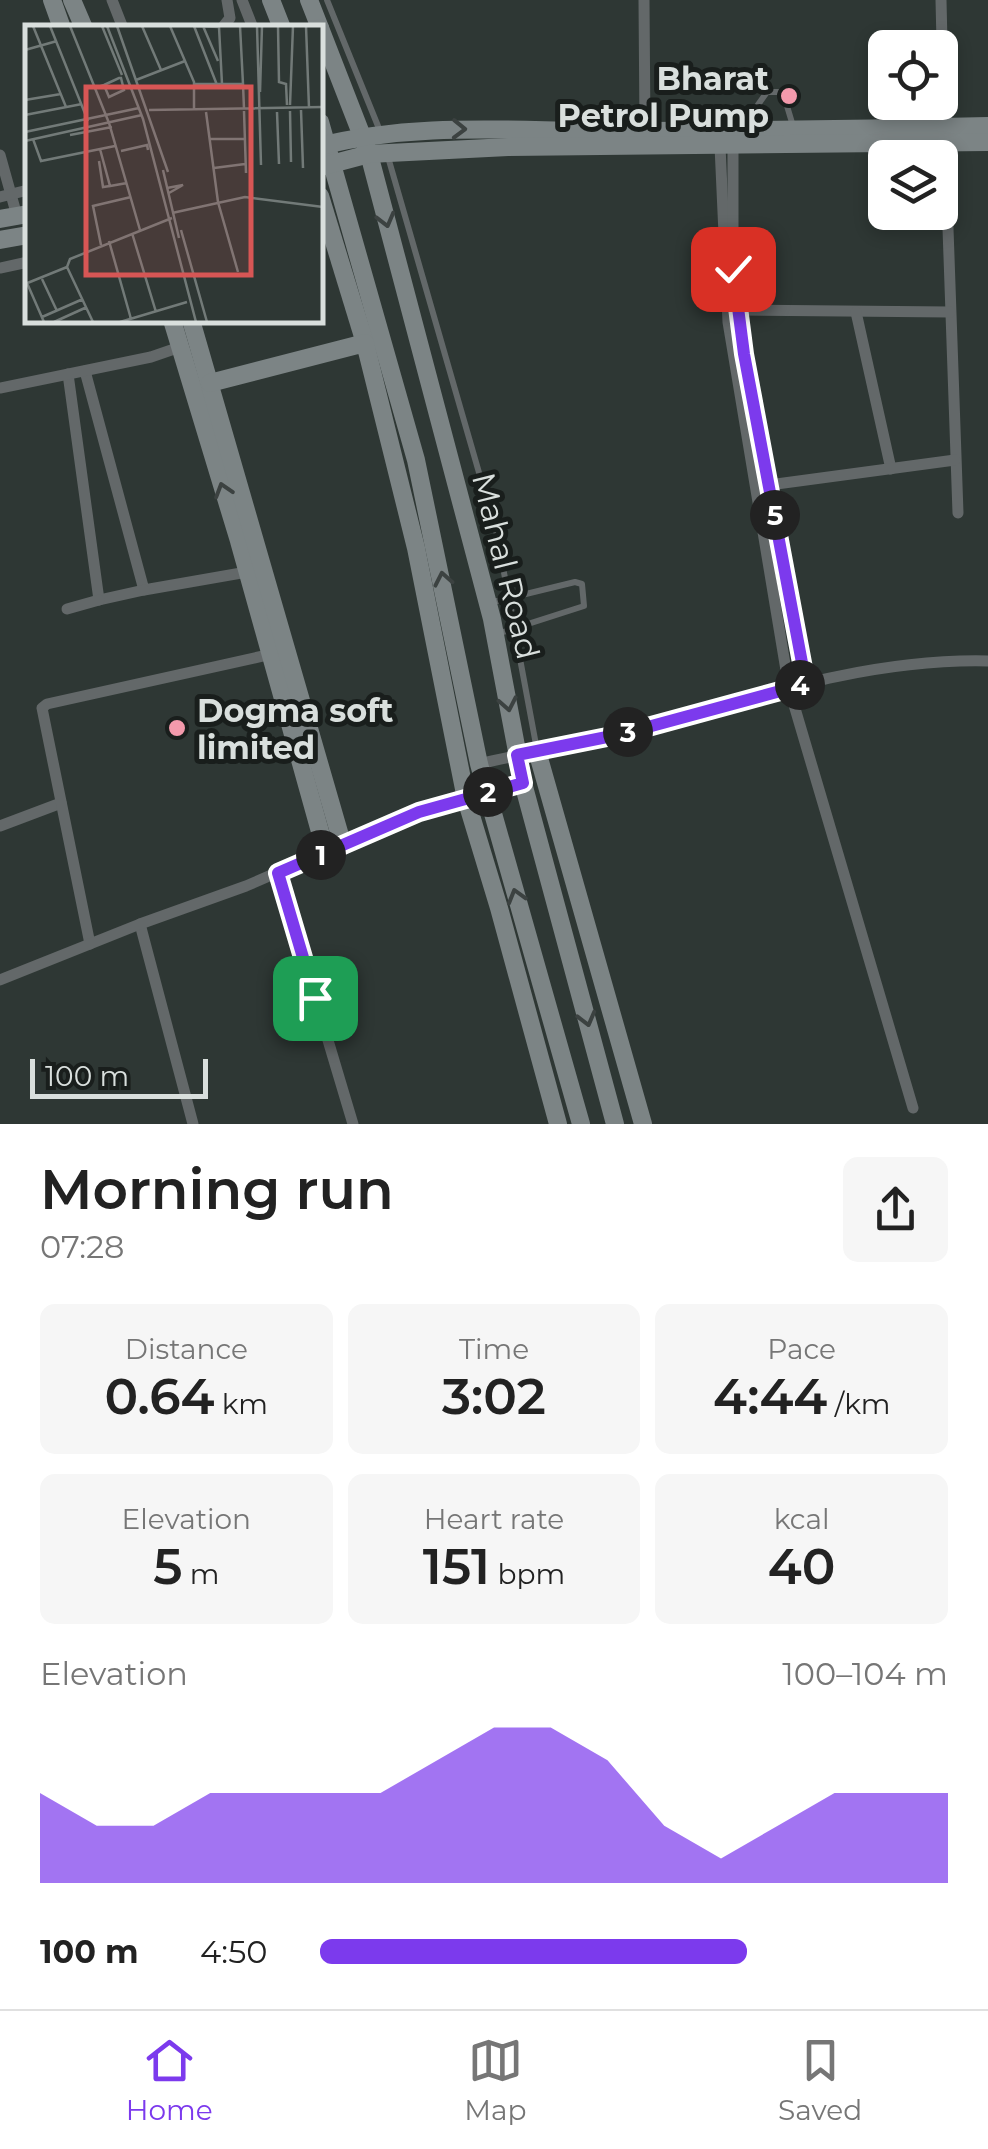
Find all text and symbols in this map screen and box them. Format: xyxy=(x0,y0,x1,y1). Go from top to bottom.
inset map xyxy=(25,25,322,322)
map controls xyxy=(868,30,958,230)
button: locate xyxy=(868,30,958,120)
place label: Bharat Petrol Pump xyxy=(558,59,769,135)
marker: Bharat Petrol Pump xyxy=(778,85,800,107)
one-way arrow xyxy=(452,118,467,140)
button: layers xyxy=(868,140,958,230)
one-way arrow xyxy=(374,211,395,228)
pin xyxy=(691,227,776,312)
icon: check xyxy=(706,242,761,297)
street label: Mahal Road xyxy=(464,469,548,663)
one-way arrow xyxy=(215,482,235,499)
pin: 5 xyxy=(750,490,800,540)
text: 5 xyxy=(767,498,783,532)
one-way arrow xyxy=(433,571,454,588)
pin: 4 xyxy=(775,660,825,710)
text: 4 xyxy=(790,668,810,702)
place label: Dogma soft limited xyxy=(197,691,393,767)
one-way arrow xyxy=(497,696,518,713)
pin: 3 xyxy=(603,707,653,757)
text: 3 xyxy=(620,715,636,749)
marker: Dogma soft limited xyxy=(166,717,188,739)
pin: 2 xyxy=(463,767,513,817)
text: 2 xyxy=(480,775,496,809)
pin: 1 xyxy=(296,830,346,880)
text: 1 xyxy=(316,838,326,872)
one-way arrow xyxy=(507,888,528,905)
pin xyxy=(273,956,358,1041)
icon: arrive xyxy=(288,971,343,1026)
one-way arrow xyxy=(575,1010,596,1028)
scale bar xyxy=(30,1054,208,1098)
text: 100 m xyxy=(45,1059,129,1093)
text: Morning run xyxy=(40,1156,394,1223)
button: share xyxy=(843,1157,948,1262)
text: 07:28 xyxy=(40,1227,125,1266)
text: Distance xyxy=(125,1332,248,1366)
text: Time xyxy=(459,1332,529,1366)
text: Pace xyxy=(767,1332,836,1366)
text: 0.64 xyxy=(105,1366,215,1427)
text: 3:02 xyxy=(442,1366,546,1427)
text: 4:44 xyxy=(713,1366,827,1427)
text: km xyxy=(215,1387,268,1421)
text: /km xyxy=(827,1387,890,1421)
text: Elevation xyxy=(122,1502,251,1536)
text: Heart rate xyxy=(424,1502,564,1536)
text: kcal xyxy=(774,1502,830,1536)
text: 5 xyxy=(153,1536,182,1597)
text: 151 xyxy=(423,1536,490,1597)
text: 40 xyxy=(768,1536,835,1597)
text: m xyxy=(182,1557,219,1591)
text: bpm xyxy=(490,1557,565,1591)
text: Elevation xyxy=(40,1654,188,1693)
text: 100–104 m xyxy=(782,1654,948,1693)
text: 100 m xyxy=(40,1932,139,1971)
text: 4:50 xyxy=(200,1932,267,1971)
tab: Home xyxy=(126,2033,213,2127)
tab: Map xyxy=(464,2033,527,2127)
tab: Saved xyxy=(778,2033,862,2127)

